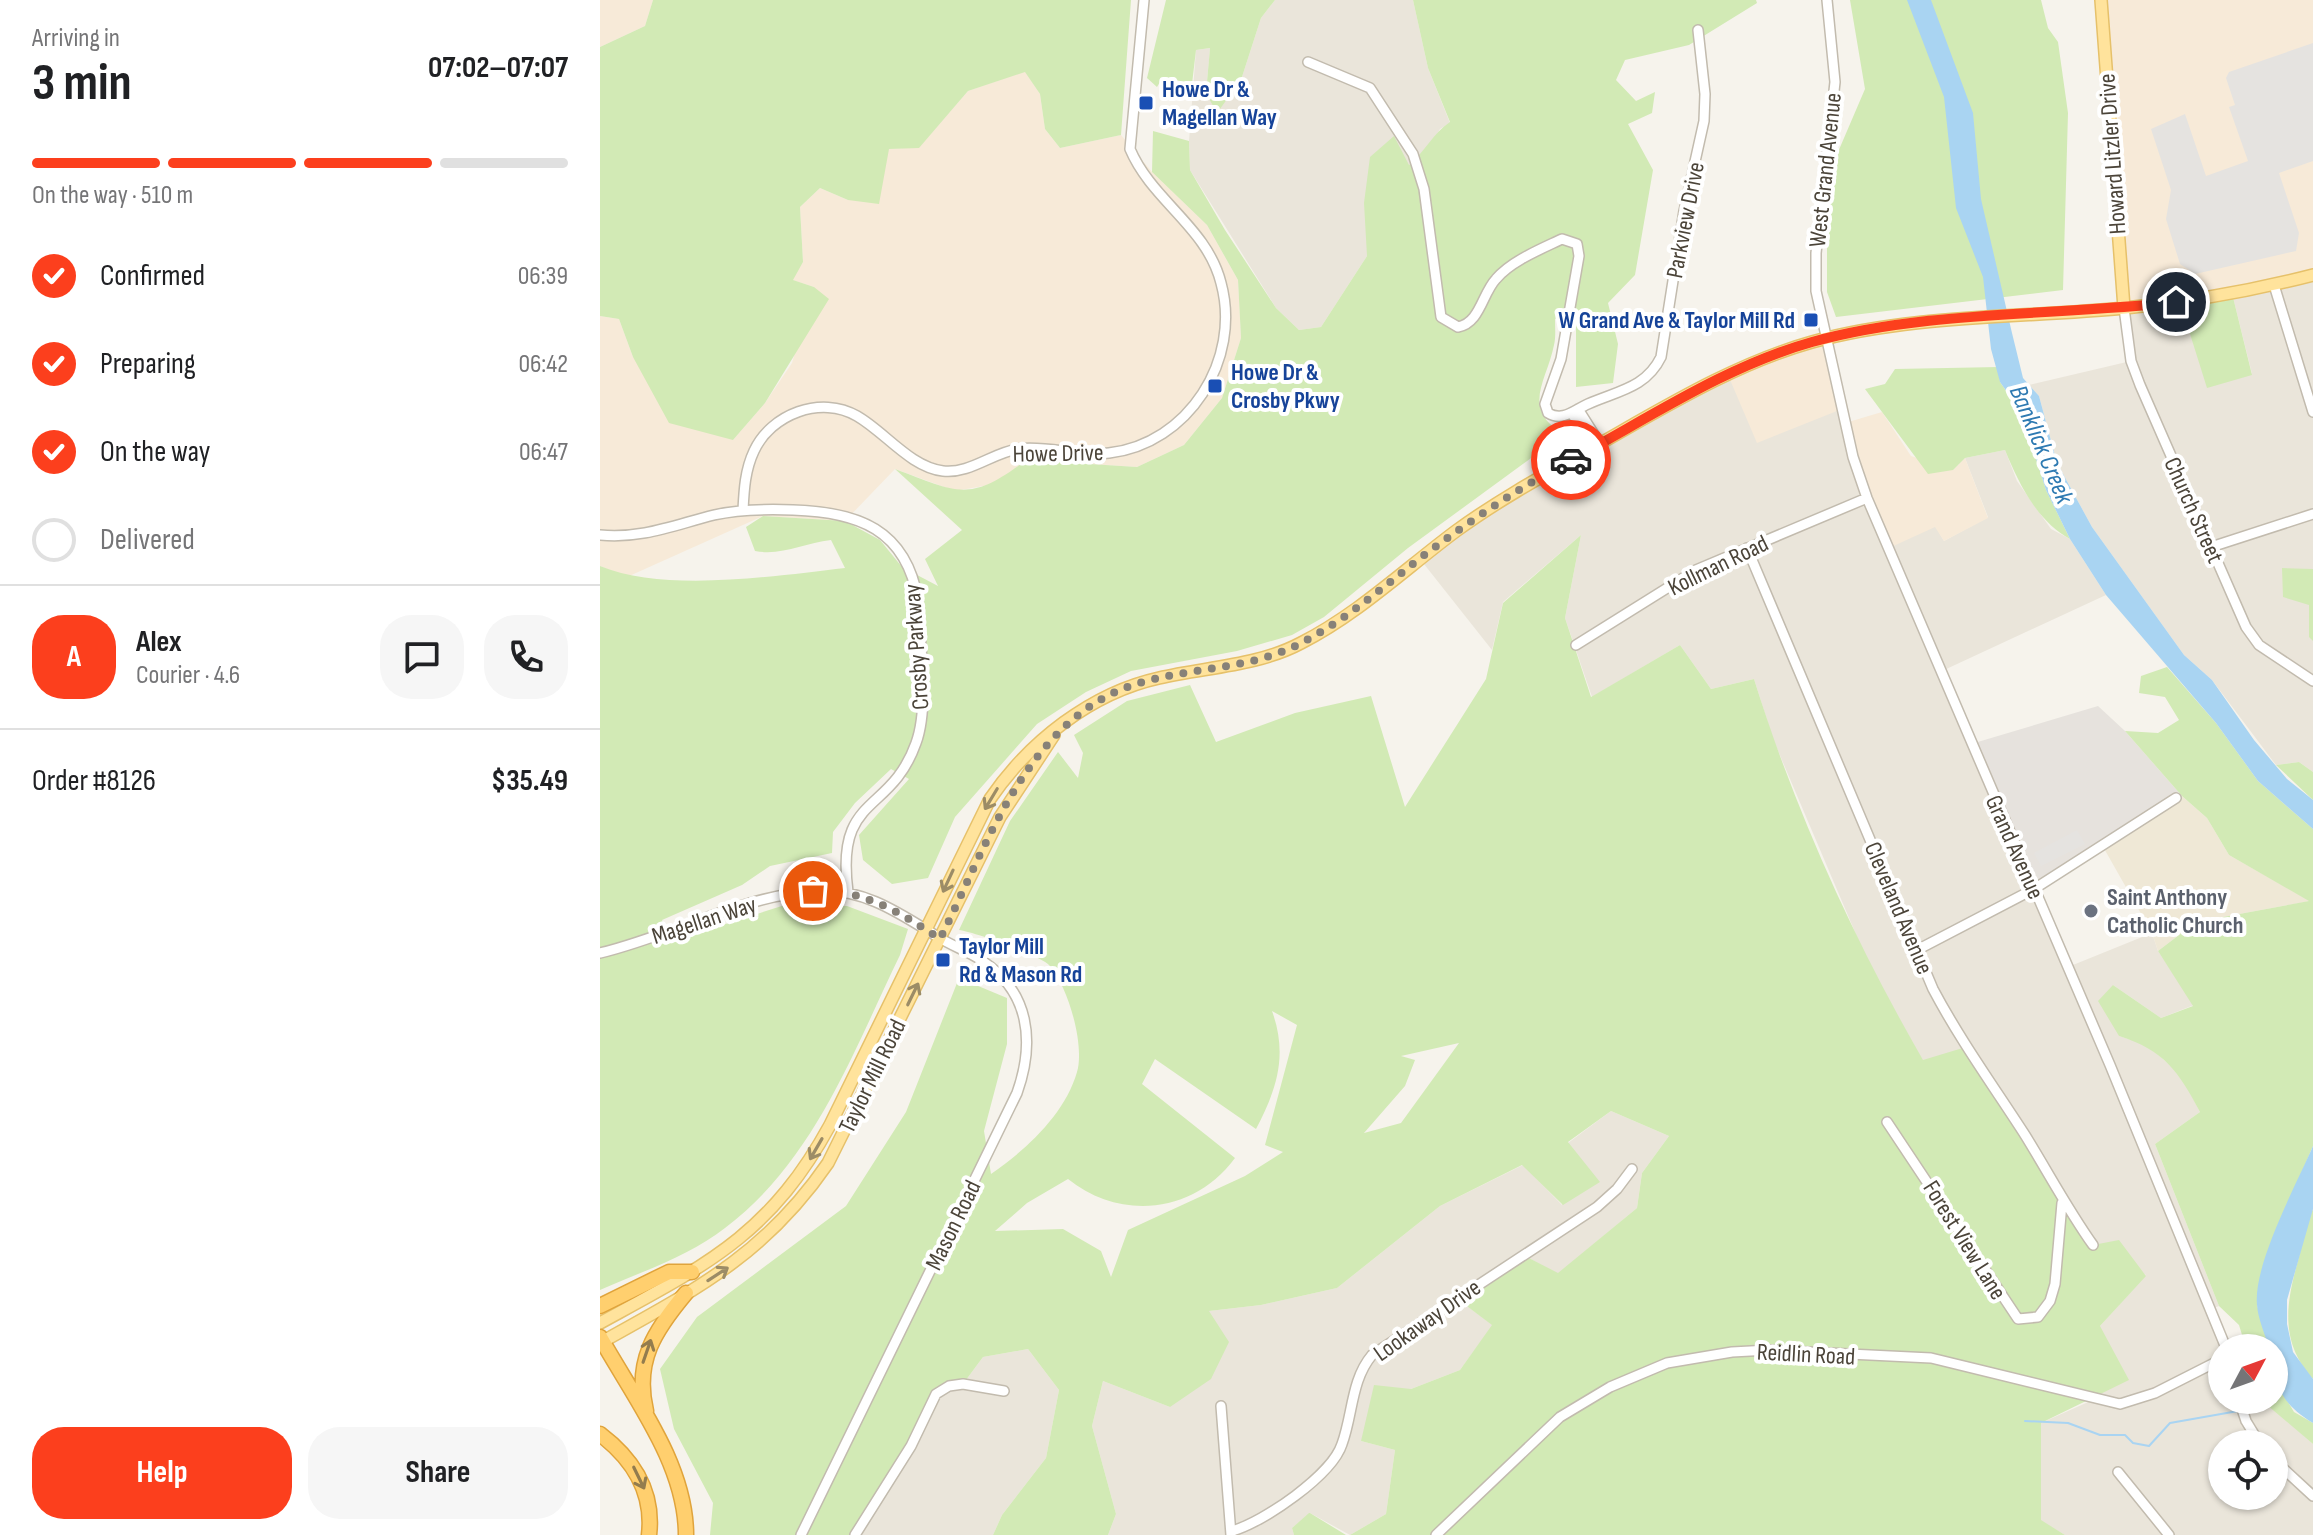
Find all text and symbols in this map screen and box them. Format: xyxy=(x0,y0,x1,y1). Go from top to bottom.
text: Arriving in xyxy=(32,23,120,54)
text: 07:02–07:07 xyxy=(428,50,568,86)
text: 3 min xyxy=(32,52,132,115)
street label: Howard Litzler Drive xyxy=(2092,73,2133,235)
place label: Howe Dr & Magellan Way xyxy=(1162,75,1277,132)
street label: West Grand Avenue xyxy=(1803,91,1848,249)
marker: Howe Dr & Magellan Way xyxy=(1137,94,1155,112)
street label: Parkview Drive xyxy=(1660,160,1711,281)
text: On the way · 510 m xyxy=(32,180,193,211)
icon: check xyxy=(32,254,76,298)
text: Confirmed xyxy=(100,258,205,294)
text: 06:39 xyxy=(518,261,568,292)
pin xyxy=(2142,268,2210,336)
icon: home xyxy=(2154,280,2198,324)
place label: W Grand Ave & Taylor Mill Rd xyxy=(1558,306,1795,335)
marker: W Grand Ave & Taylor Mill Rd xyxy=(1802,311,1820,329)
icon: check xyxy=(32,342,76,386)
text: Preparing xyxy=(100,346,196,382)
text: 06:42 xyxy=(518,349,568,380)
place label: Howe Dr & Crosby Pkwy xyxy=(1231,358,1340,415)
marker: Howe Dr & Crosby Pkwy xyxy=(1206,377,1224,395)
water label: Banklick Creek xyxy=(2002,381,2080,510)
courier xyxy=(1531,420,1611,500)
icon: check xyxy=(32,430,76,474)
text: On the way xyxy=(100,434,210,470)
text: 06:47 xyxy=(519,437,568,468)
street label: Howe Drive xyxy=(1012,438,1104,469)
icon: car xyxy=(1549,438,1593,482)
street label: Church Street xyxy=(2157,453,2230,568)
text: Delivered xyxy=(100,522,195,558)
street label: Kollman Road xyxy=(1663,529,1773,602)
street label: Crosby Parkway xyxy=(898,583,935,711)
button: chat xyxy=(380,615,464,699)
button: phone xyxy=(484,615,568,699)
text: Alex xyxy=(136,624,182,660)
text: A xyxy=(67,639,81,675)
text: Courier · 4.6 xyxy=(136,660,240,691)
text: Order #8126 xyxy=(32,763,156,799)
text: $35.49 xyxy=(491,763,568,799)
one-way arrow xyxy=(983,787,999,810)
street label: Grand Avenue xyxy=(1979,791,2050,904)
street label: Cleveland Avenue xyxy=(1858,838,1939,979)
pin xyxy=(779,857,847,925)
icon: bag xyxy=(791,869,835,913)
one-way arrow xyxy=(940,869,955,893)
place label: Saint Anthony Catholic Church xyxy=(2107,883,2243,940)
street label: Magellan Way xyxy=(648,890,760,951)
marker: Saint Anthony Catholic Church xyxy=(2082,902,2100,920)
place label: Taylor Mill Rd & Mason Rd xyxy=(959,932,1082,989)
marker: Taylor Mill Rd & Mason Rd xyxy=(934,951,952,969)
one-way arrow xyxy=(906,982,921,1006)
street label: Taylor Mill Road xyxy=(832,1015,912,1138)
one-way arrow xyxy=(808,1137,824,1160)
street label: Forest View Lane xyxy=(1917,1175,2013,1305)
street label: Mason Road xyxy=(919,1176,988,1275)
one-way arrow xyxy=(706,1265,729,1281)
street label: Lookaway Drive xyxy=(1368,1273,1486,1368)
north arrow xyxy=(2208,1334,2288,1414)
map controls xyxy=(2208,1334,2288,1510)
street label: Reidlin Road xyxy=(1756,1337,1856,1372)
one-way arrow xyxy=(641,1338,656,1363)
button: Help xyxy=(32,1427,292,1519)
button: Share xyxy=(308,1427,568,1519)
button: locate xyxy=(2208,1430,2288,1510)
one-way arrow xyxy=(631,1465,647,1489)

